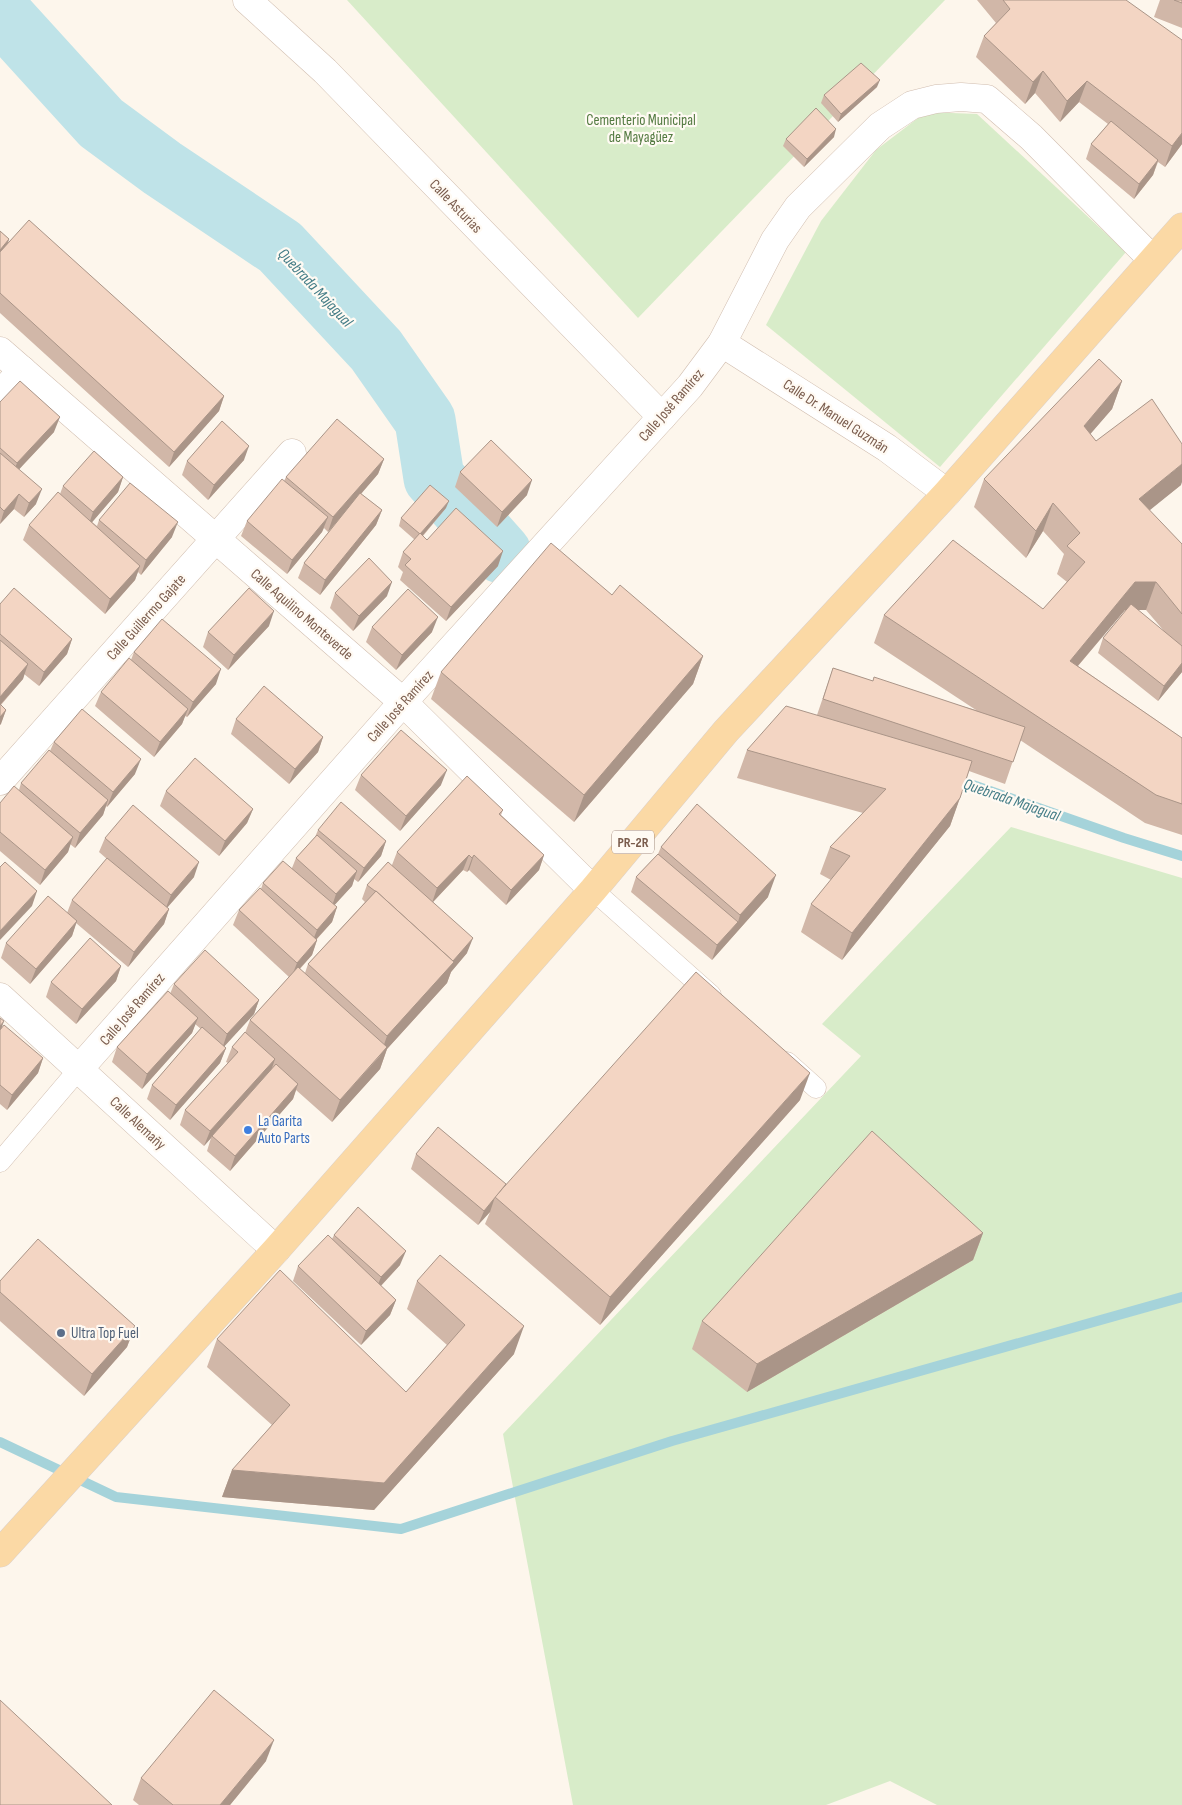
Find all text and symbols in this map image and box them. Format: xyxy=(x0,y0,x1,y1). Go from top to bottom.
park label: Cementerio Municipal de Mayagüez xyxy=(586,111,696,147)
street label: Calle Asturias xyxy=(425,175,486,237)
water label: Quebrada Majagual xyxy=(274,245,357,332)
street label: Calle José Ramírez xyxy=(635,365,709,446)
street label: Calle Dr. Manuel Guzmán xyxy=(779,375,892,458)
street label: Calle Aquilino Monteverde xyxy=(246,565,357,664)
street label: Calle Guillermo Gajate xyxy=(103,570,190,664)
street label: Calle José Ramírez xyxy=(363,666,438,746)
water label: Quebrada Majagual xyxy=(961,775,1063,826)
road number: PR-2R xyxy=(612,830,654,854)
street label: Calle José Ramírez xyxy=(96,969,170,1050)
street label: Calle Alemañy xyxy=(106,1093,170,1154)
place label: La Garita Auto Parts xyxy=(257,1112,310,1148)
marker: La Garita Auto Parts xyxy=(242,1124,254,1136)
place label: Ultra Top Fuel xyxy=(71,1324,139,1343)
marker: Ultra Top Fuel xyxy=(55,1327,67,1339)

